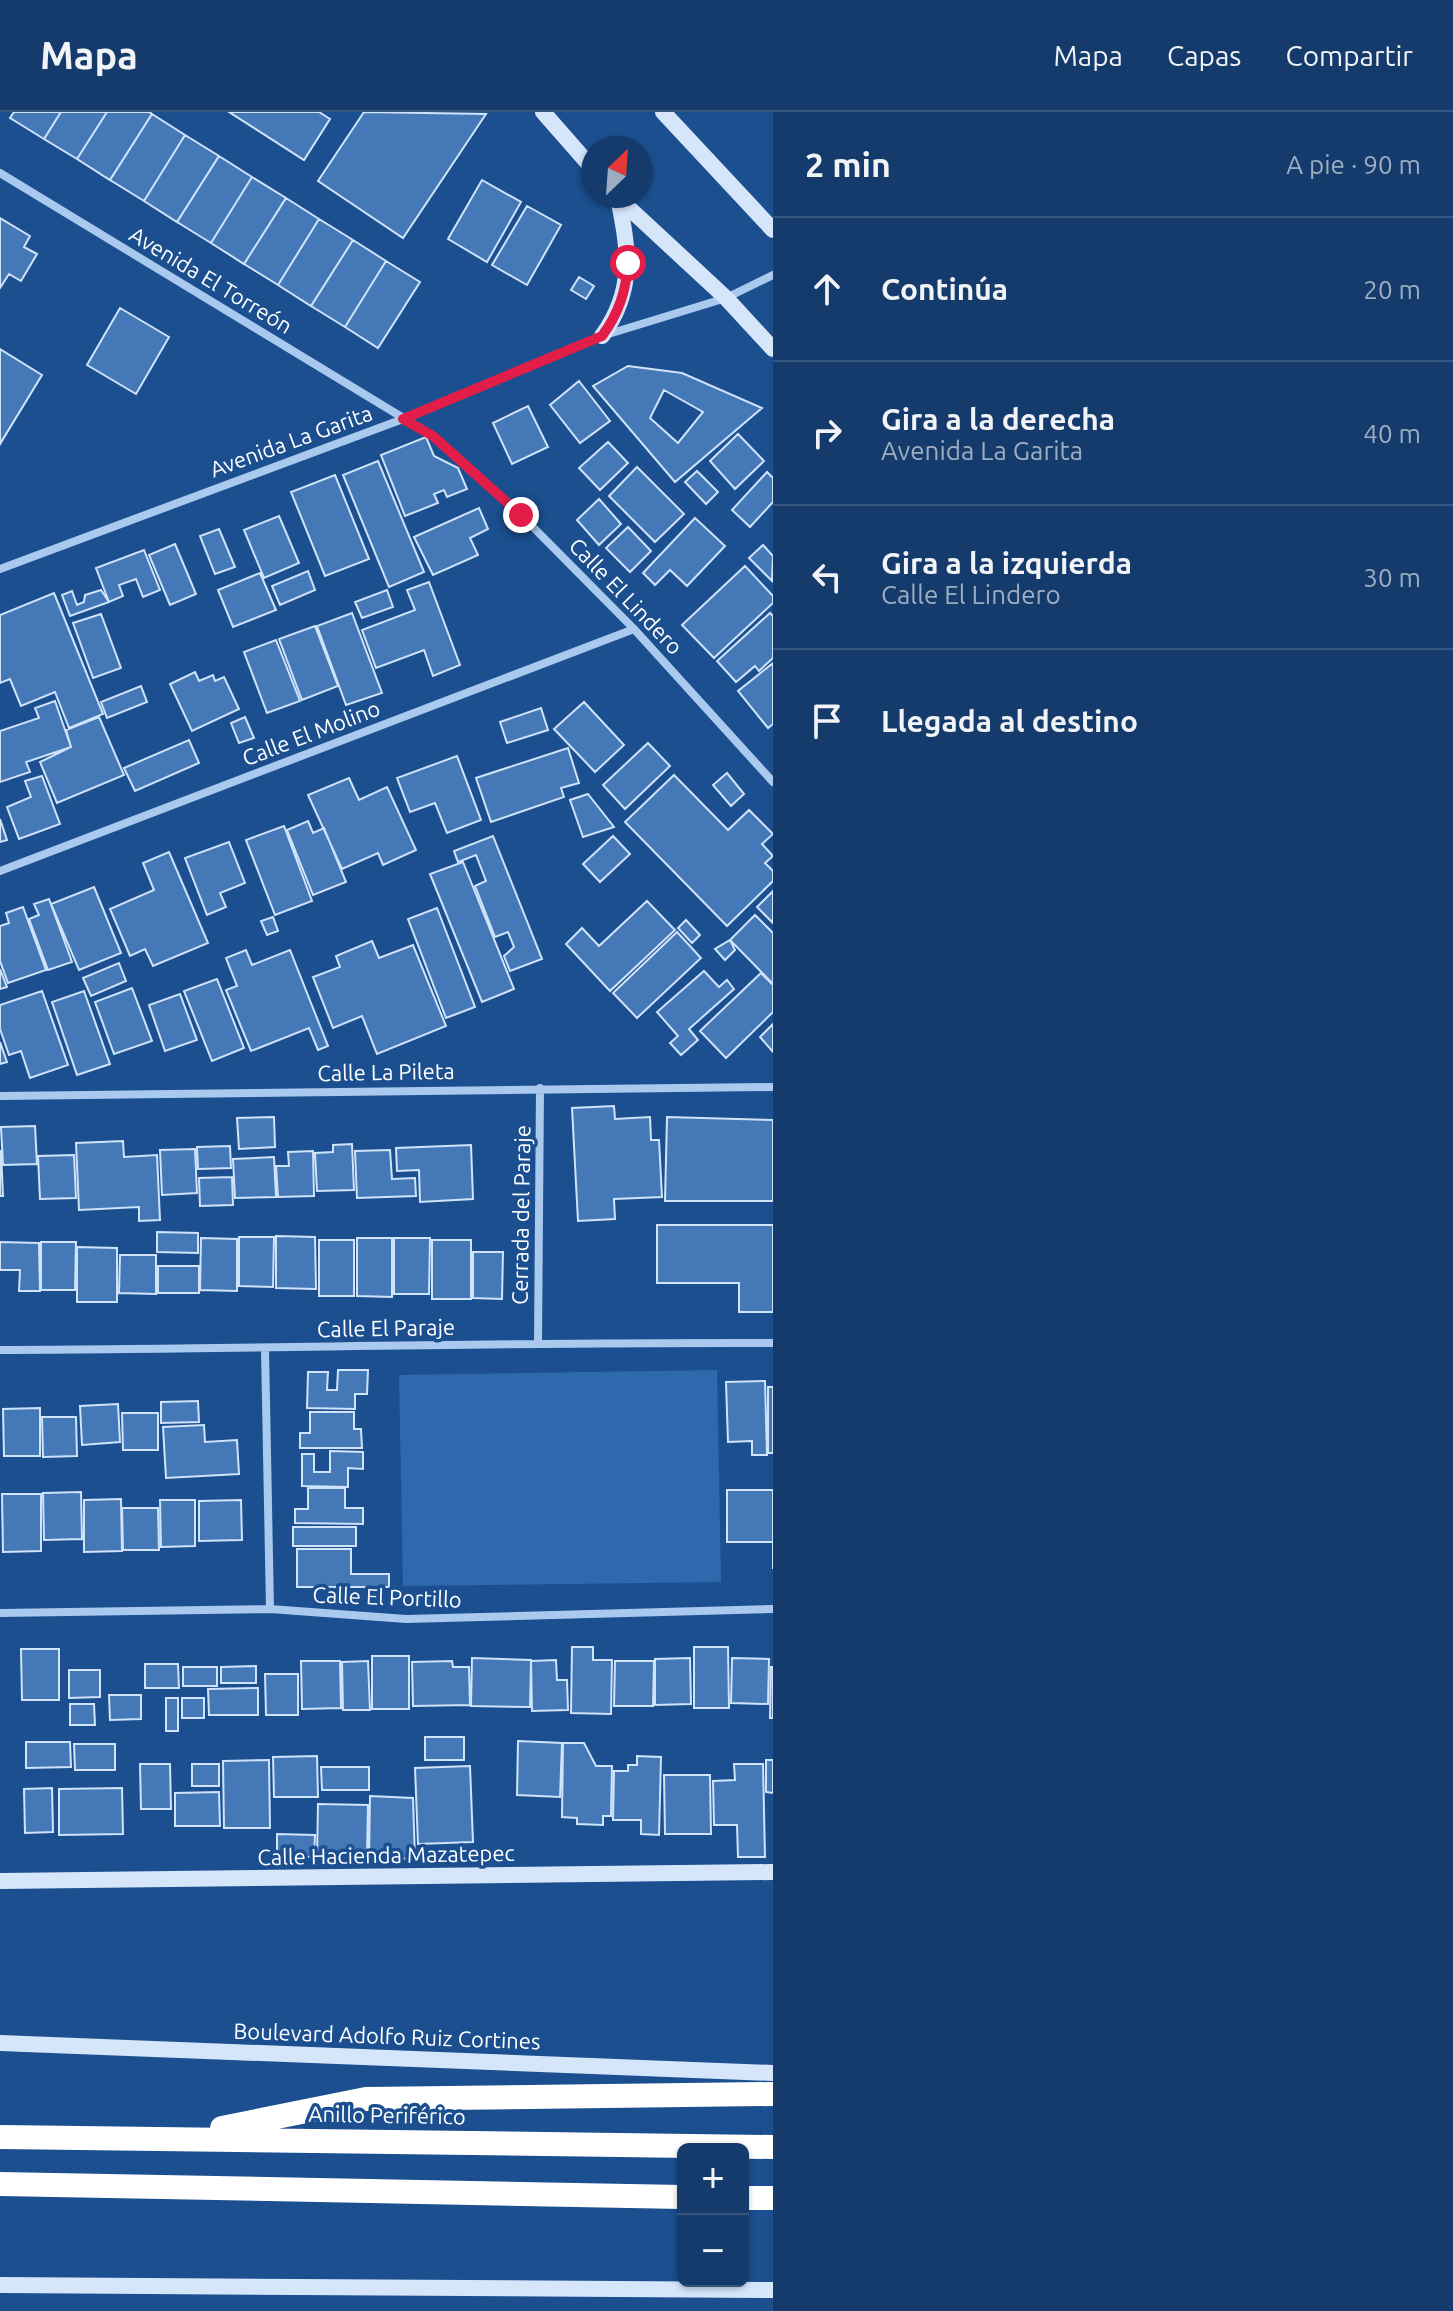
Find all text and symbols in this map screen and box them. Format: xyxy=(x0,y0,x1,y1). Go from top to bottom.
text: Mapa xyxy=(40,34,138,76)
text: Mapa xyxy=(1053,40,1123,71)
text: Capas xyxy=(1167,40,1242,71)
text: Compartir xyxy=(1286,40,1413,71)
north arrow xyxy=(581,136,653,208)
text: 2 min xyxy=(805,145,891,183)
text: A pie · 90 m xyxy=(1286,150,1421,179)
street label: Avenida El Torreón xyxy=(125,221,297,338)
route start xyxy=(610,245,646,281)
icon: ahead xyxy=(805,267,849,311)
text: Continúa xyxy=(881,272,1008,306)
text: 20 m xyxy=(1363,275,1421,304)
street label: Avenida La Garita xyxy=(206,400,375,482)
text: Gira a la derecha xyxy=(881,402,1115,436)
icon: right xyxy=(805,411,849,455)
text: 40 m xyxy=(1363,419,1421,448)
text: Avenida La Garita xyxy=(881,436,1083,465)
route end xyxy=(503,497,539,533)
street label: Calle El Lindero xyxy=(565,532,688,659)
text: Gira a la izquierda xyxy=(881,546,1132,580)
icon: left xyxy=(805,555,849,599)
text: 30 m xyxy=(1363,563,1421,592)
text: Calle El Lindero xyxy=(881,580,1061,609)
street label: Calle El Molino xyxy=(239,695,383,770)
icon: arrive xyxy=(805,699,849,743)
text: Llegada al destino xyxy=(881,704,1138,738)
street label: Calle La Pileta xyxy=(317,1058,455,1085)
street label: Cerrada del Paraje xyxy=(506,1125,535,1305)
street label: Calle El Paraje xyxy=(317,1314,455,1341)
street label: Calle El Portillo xyxy=(312,1581,462,1612)
street label: Calle Hacienda Mazatepec xyxy=(257,1840,515,1869)
street label: Boulevard Adolfo Ruiz Cortines xyxy=(233,2018,541,2053)
street label: Anillo Periférico xyxy=(308,2101,466,2128)
map controls xyxy=(677,2143,749,2287)
button: + xyxy=(677,2143,749,2215)
button: − xyxy=(677,2215,749,2287)

